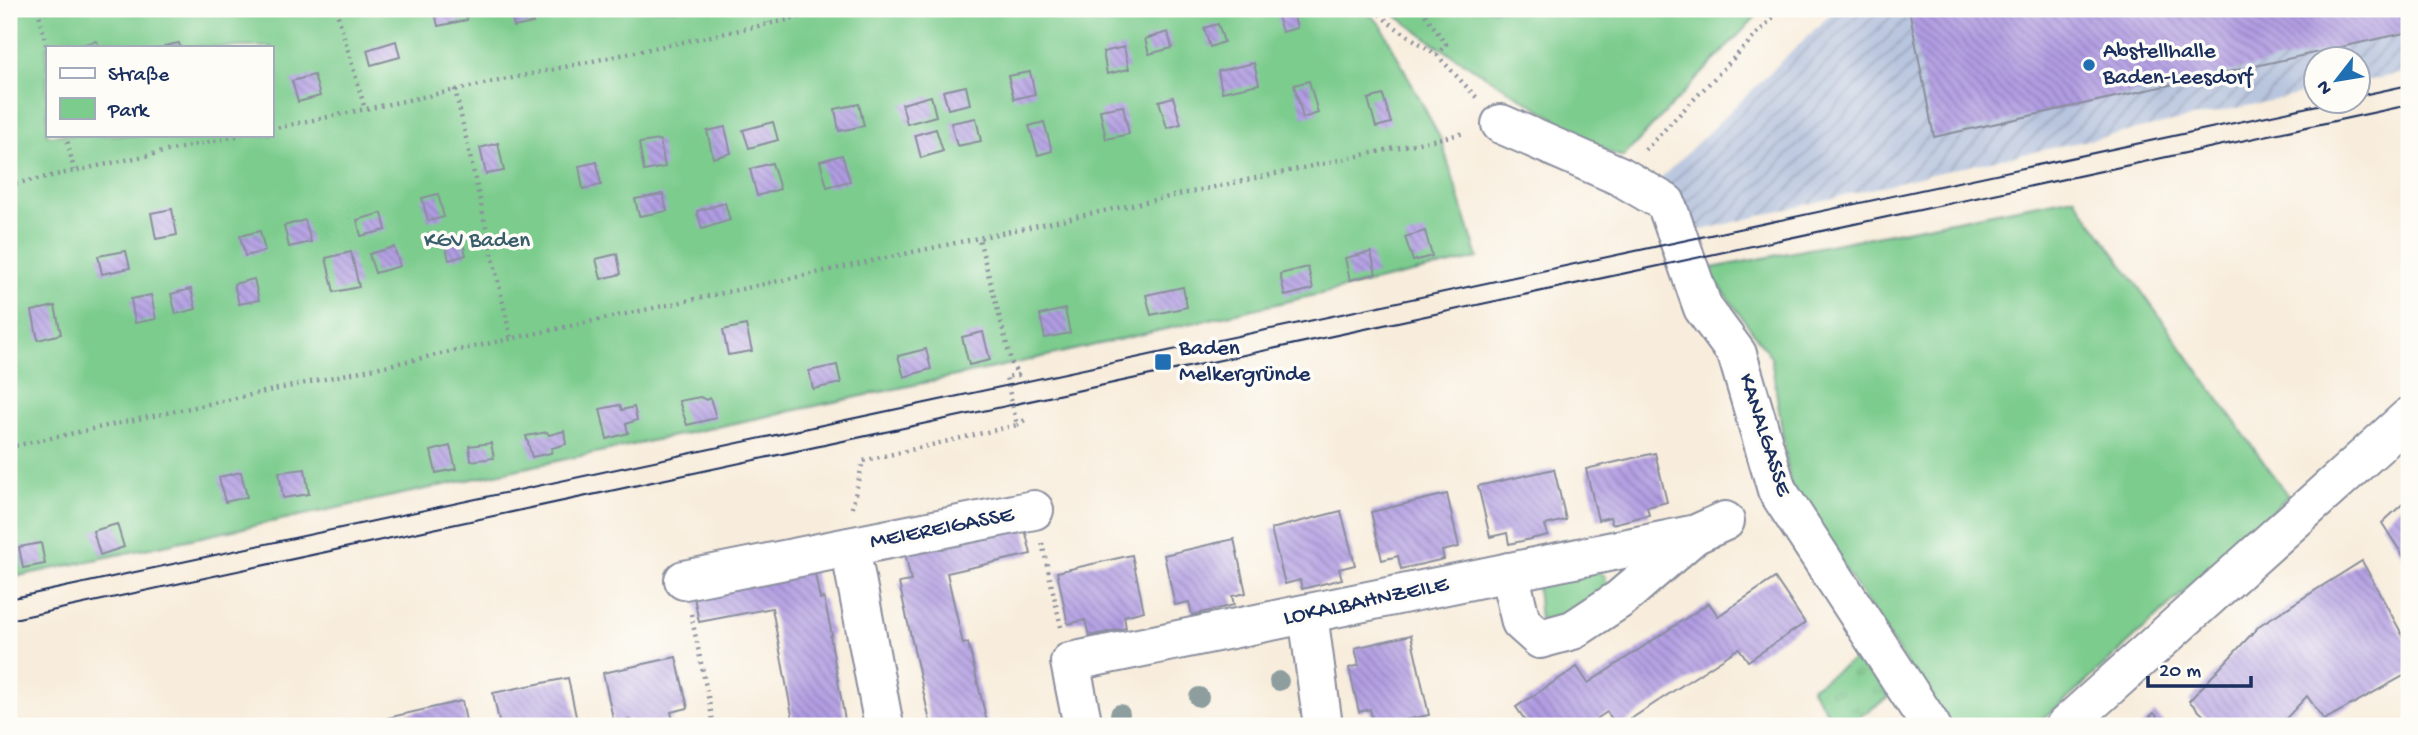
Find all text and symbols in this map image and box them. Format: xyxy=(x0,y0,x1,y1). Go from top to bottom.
place label: Abstellhalle Baden-Leesdorf xyxy=(2102,39,2254,92)
legend xyxy=(46,46,273,136)
north arrow xyxy=(2302,46,2372,116)
marker: Abstellhalle Baden-Leesdorf xyxy=(2081,57,2097,73)
text: Straße xyxy=(108,64,170,89)
text: N xyxy=(2312,76,2338,98)
text: Park xyxy=(107,100,151,125)
park label: KGV Baden xyxy=(424,228,530,255)
place label: Baden Melkergründe xyxy=(1178,336,1312,389)
marker: Baden Melkergründe xyxy=(1153,352,1173,372)
street label: KANALGASSE xyxy=(1732,370,1797,501)
street label: MEIEREIGASSE xyxy=(868,502,1018,556)
street label: LOKALBAHNZEILE xyxy=(1281,571,1453,633)
scale bar xyxy=(2148,644,2252,688)
text: 20 m xyxy=(2159,660,2201,685)

